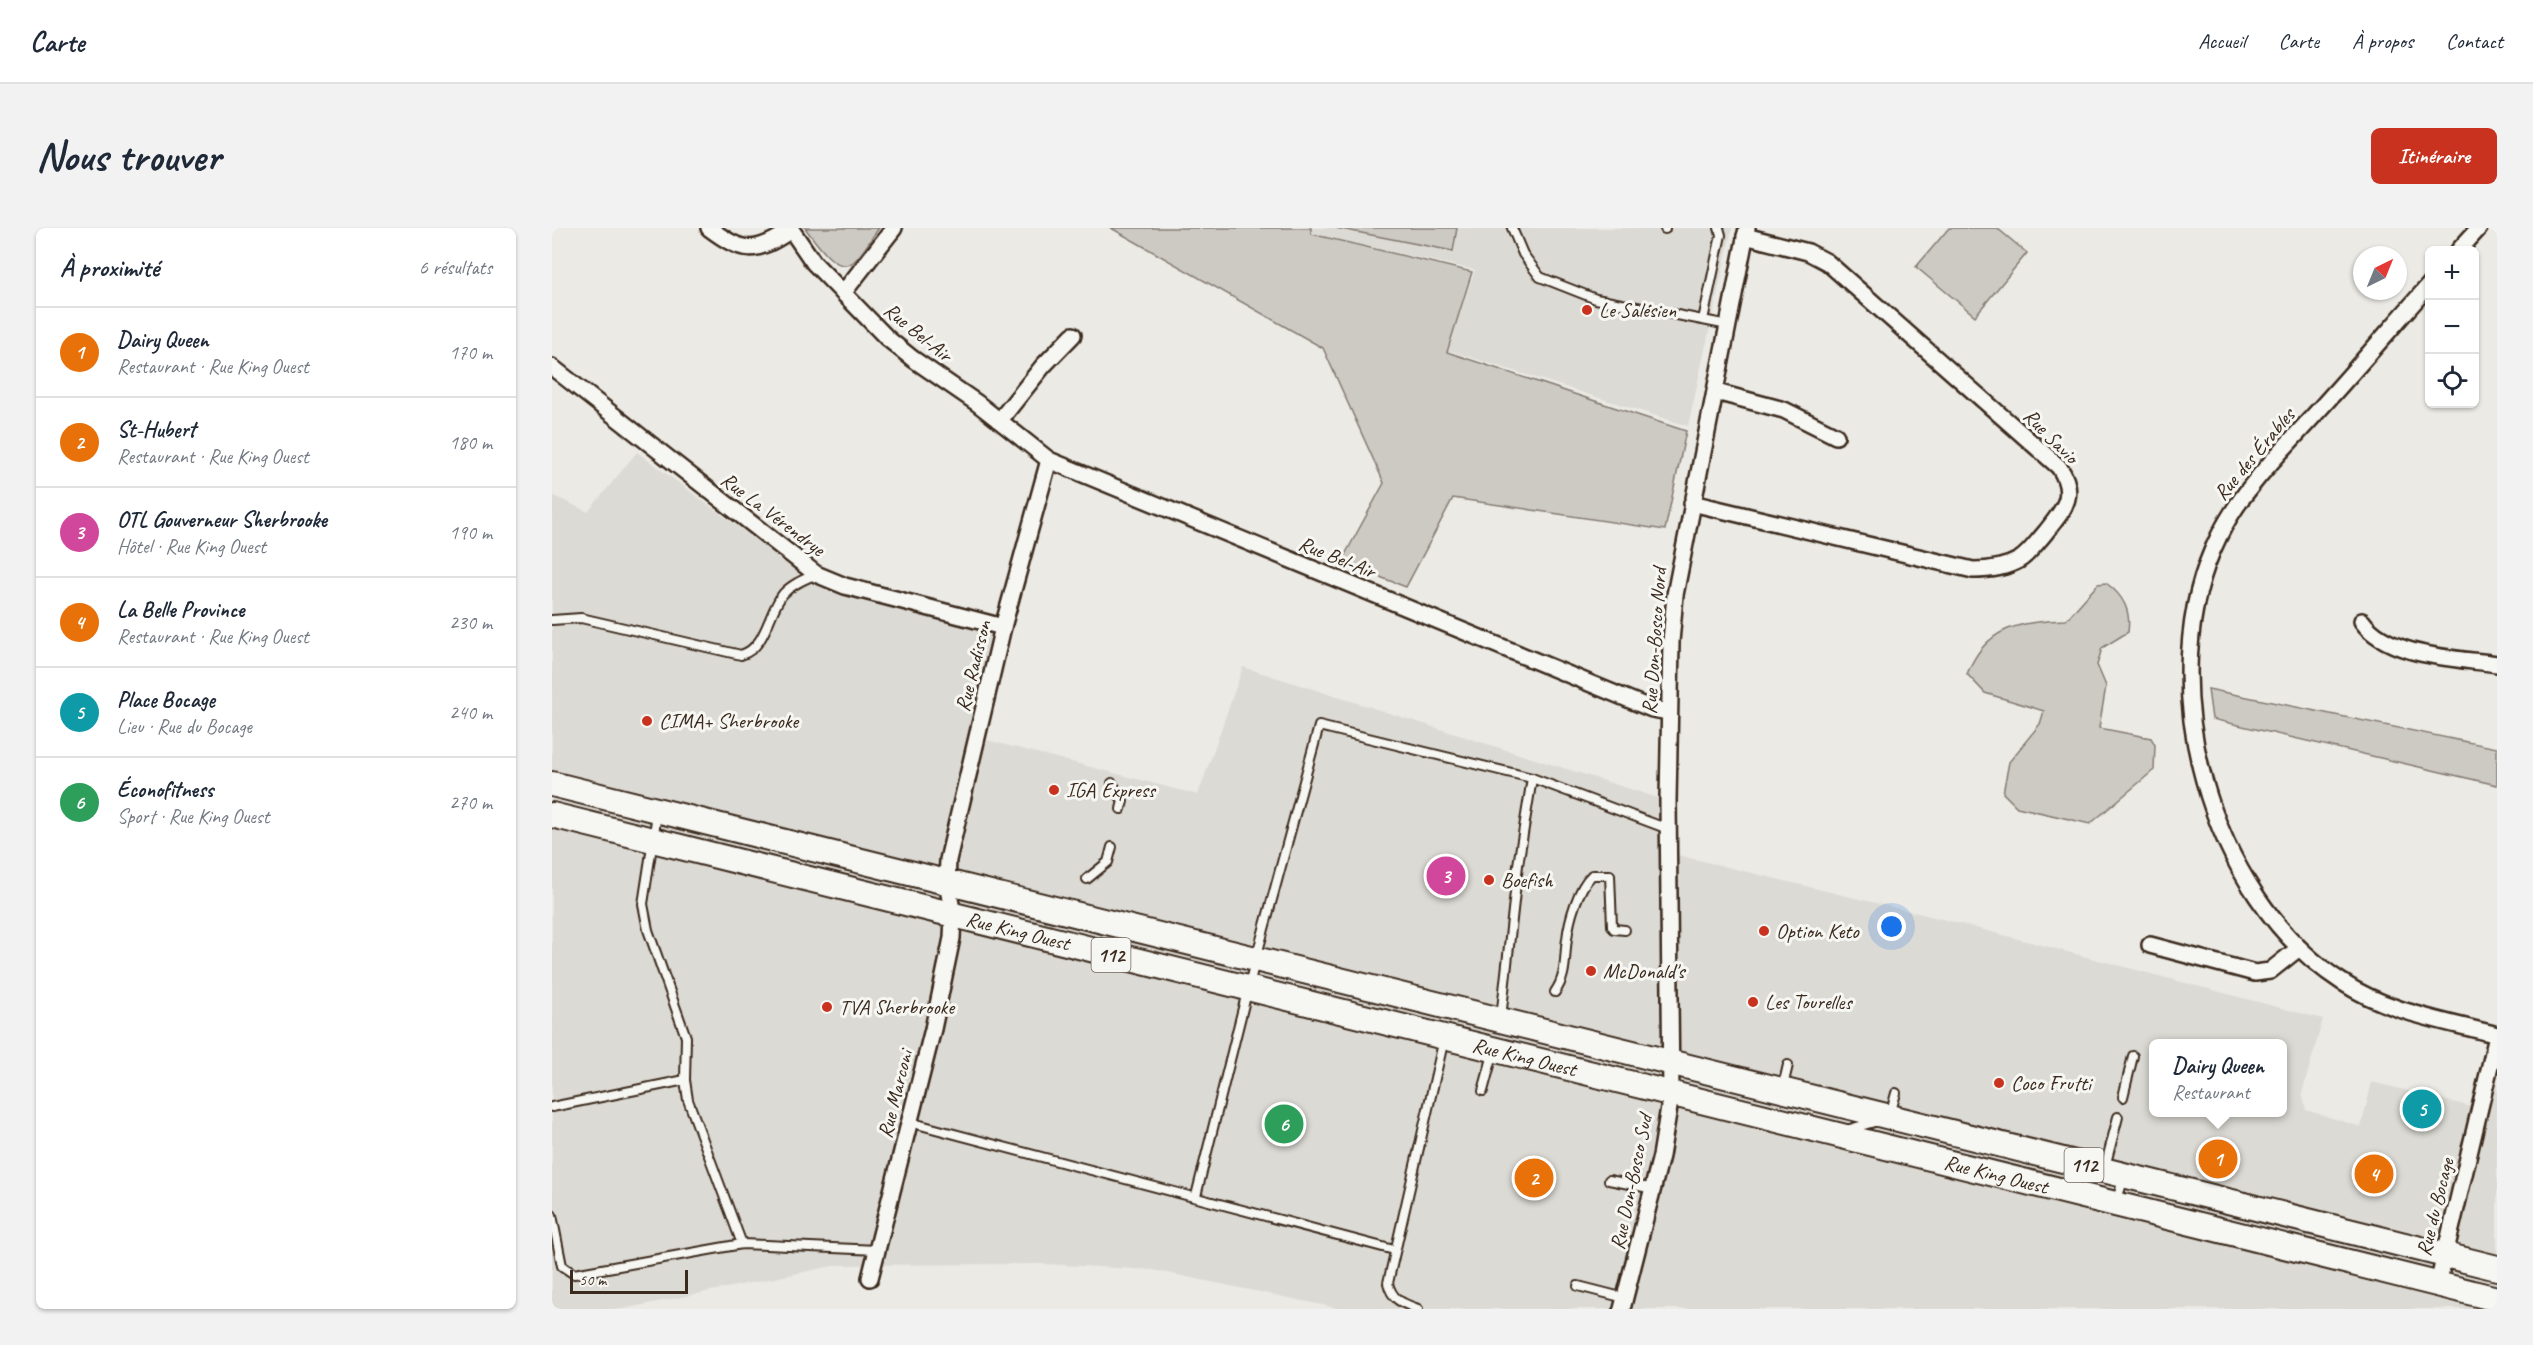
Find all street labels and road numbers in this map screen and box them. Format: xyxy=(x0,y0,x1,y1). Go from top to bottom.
street label: Rue Bel-Air xyxy=(879,297,959,369)
street label: Rue des Érables xyxy=(2208,401,2301,505)
street label: Rue Savio xyxy=(2018,403,2086,471)
street label: Rue La Vérendrye xyxy=(716,466,831,562)
street label: Rue Bel-Air xyxy=(1295,530,1381,585)
street label: Rue Don-Bosco Nord xyxy=(1636,563,1672,715)
street label: Rue Radisson xyxy=(949,617,997,714)
street label: Rue King Ouest xyxy=(963,906,1074,957)
road number: 112 xyxy=(1092,938,1130,972)
street label: Rue King Ouest xyxy=(1470,1032,1581,1083)
street label: Rue Marconi xyxy=(872,1044,919,1141)
street label: Rue Don-Bosco Sud xyxy=(1604,1109,1659,1252)
road number: 112 xyxy=(2064,1148,2104,1182)
street label: Rue King Ouest xyxy=(1941,1149,2052,1200)
street label: Rue du Bocage xyxy=(2410,1154,2460,1259)

